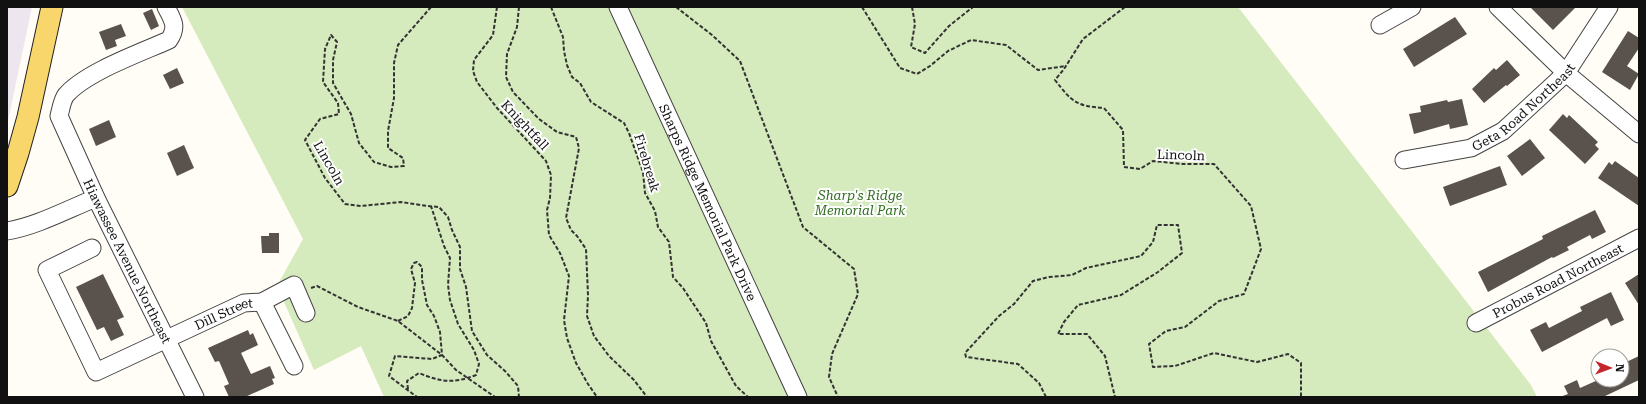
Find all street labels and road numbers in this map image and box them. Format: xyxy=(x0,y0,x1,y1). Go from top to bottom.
street label: Geta Road Northeast xyxy=(1469,60,1578,154)
street label: Knightfall xyxy=(498,97,552,153)
street label: Sharps Ridge Memorial Park Drive xyxy=(656,101,760,303)
street label: Firebreak xyxy=(631,132,663,194)
street label: Lincoln xyxy=(310,138,348,188)
street label: Lincoln xyxy=(1157,147,1206,163)
street label: Hiawassee Avenue Northeast xyxy=(81,176,175,346)
street label: Probus Road Northeast xyxy=(1490,240,1626,321)
street label: Dill Street xyxy=(192,295,253,333)

